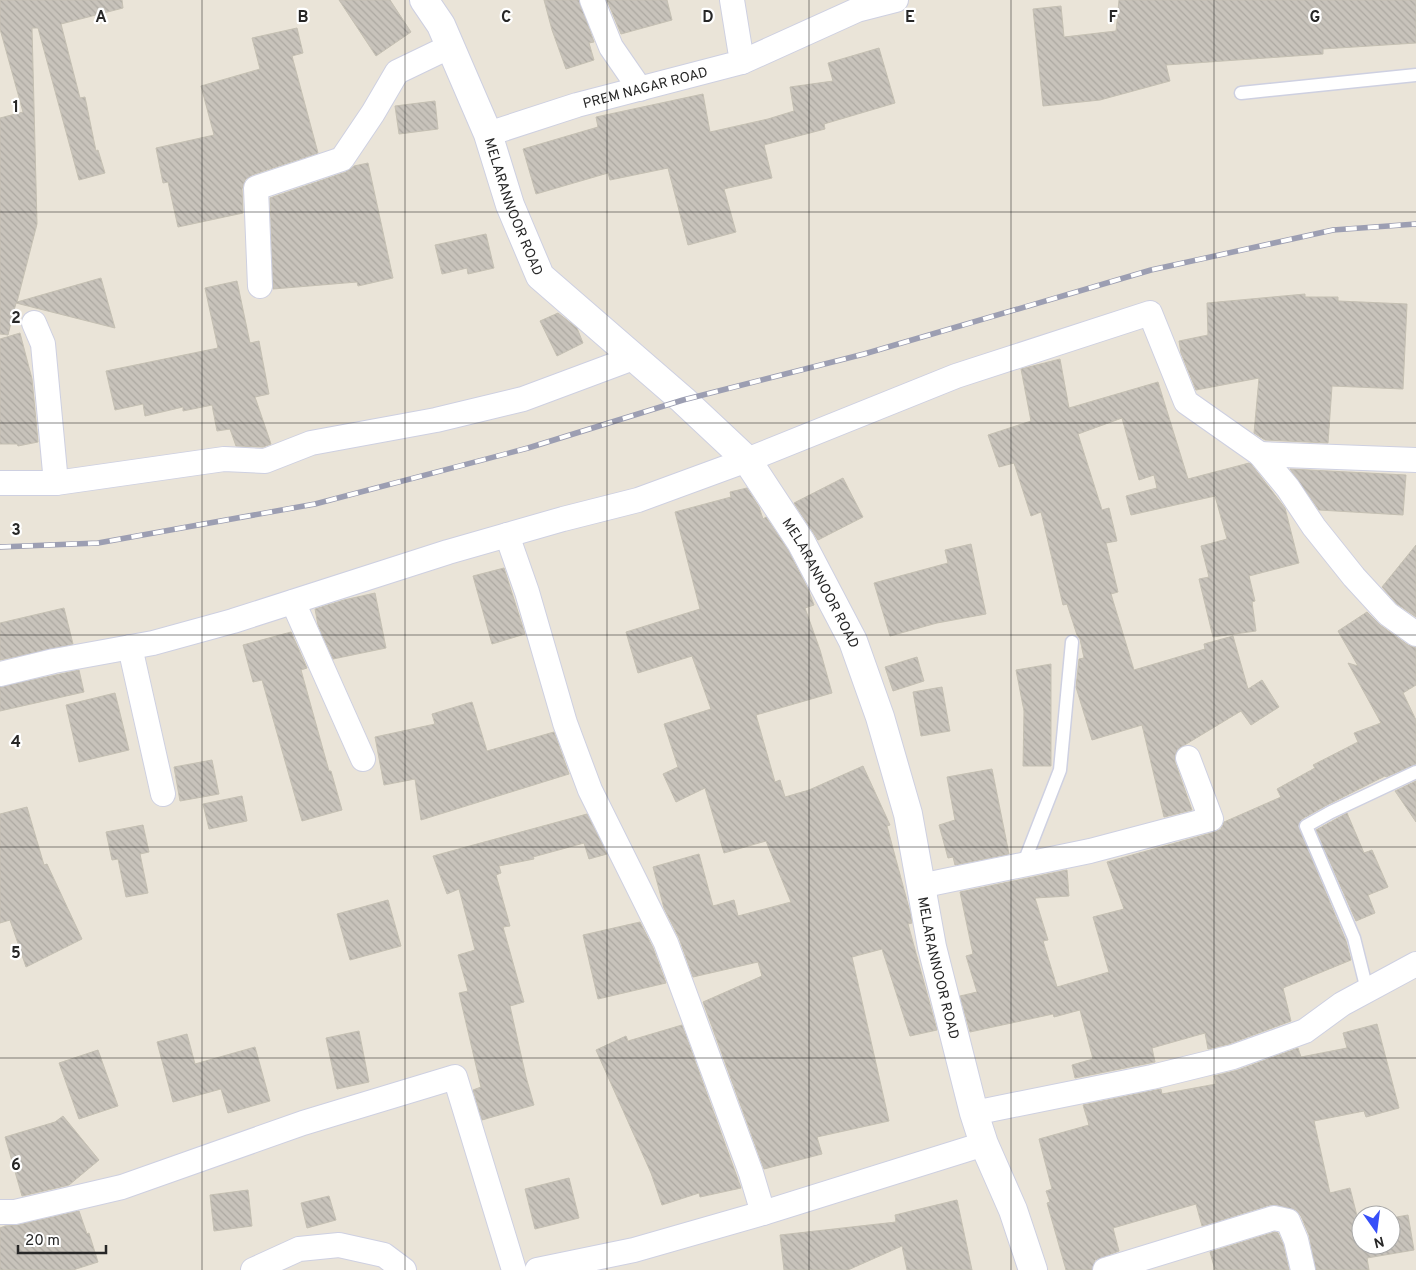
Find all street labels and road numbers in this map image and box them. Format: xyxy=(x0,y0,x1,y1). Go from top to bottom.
street label: PREM NAGAR ROAD xyxy=(581,64,710,113)
street label: MELARANNOOR ROAD xyxy=(480,136,546,278)
street label: MELARANNOOR ROAD xyxy=(778,515,862,650)
street label: MELARANNOOR ROAD xyxy=(913,896,962,1041)

